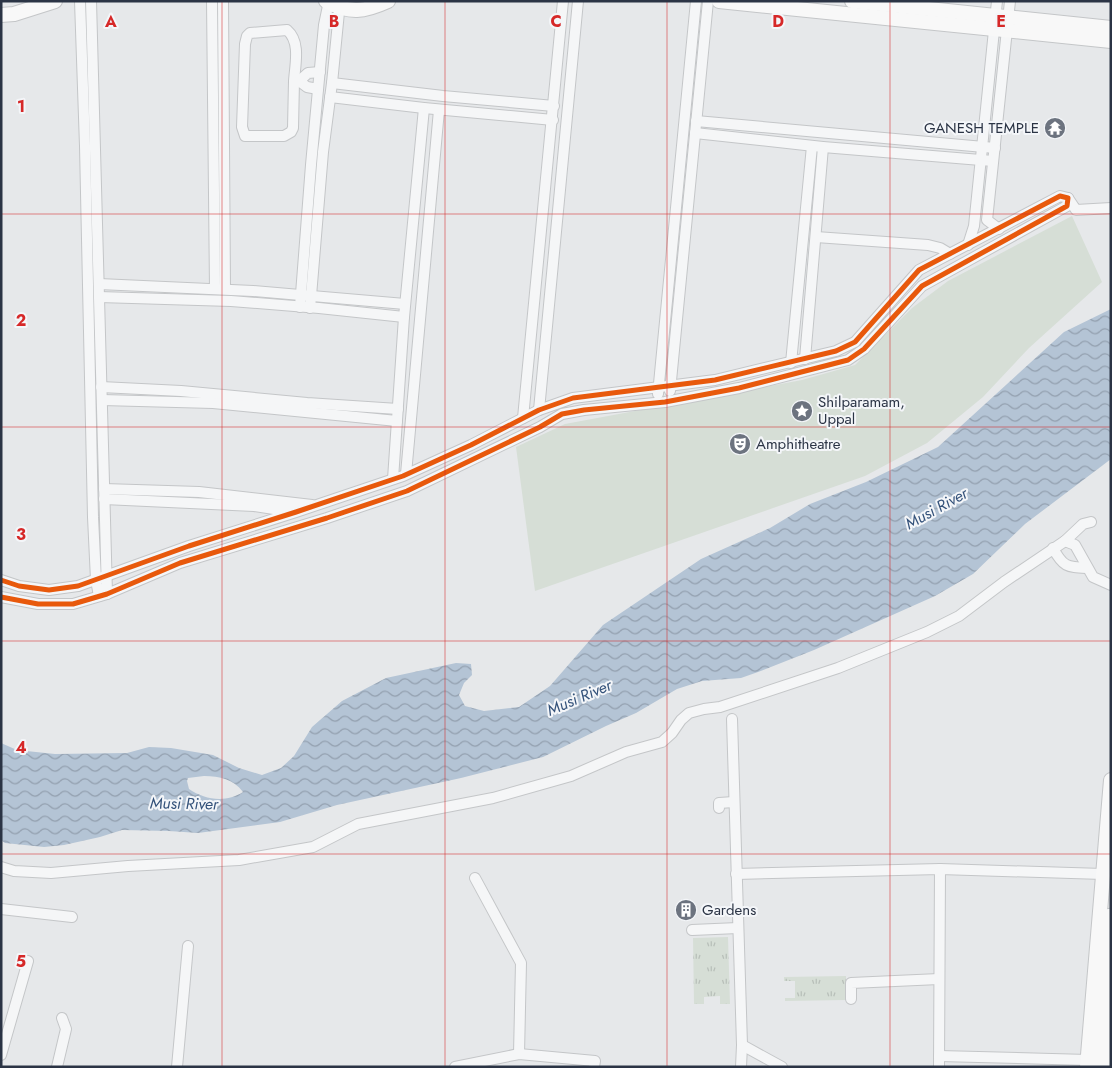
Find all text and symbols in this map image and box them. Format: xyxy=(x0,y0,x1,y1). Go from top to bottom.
text: A xyxy=(104,10,117,33)
text: B xyxy=(329,10,339,33)
text: C xyxy=(550,10,562,33)
text: D xyxy=(772,10,784,33)
text: E xyxy=(996,10,1006,33)
text: 1 xyxy=(17,95,25,118)
temple icon: GANESH TEMPLE xyxy=(1043,116,1067,140)
place label: GANESH TEMPLE xyxy=(924,117,1039,139)
text: 2 xyxy=(16,309,26,332)
place label: Shilparamam, Uppal xyxy=(818,391,905,430)
place icon: Shilparamam, Uppal xyxy=(790,399,814,423)
theatre icon: Amphitheatre xyxy=(728,432,752,456)
place label: Amphitheatre xyxy=(756,433,841,455)
water label: Musi River xyxy=(901,481,973,535)
text: 3 xyxy=(16,523,26,546)
water label: Musi River xyxy=(543,673,617,721)
text: 4 xyxy=(15,736,27,759)
water label: Musi River xyxy=(150,791,220,816)
building icon: Gardens xyxy=(674,898,698,922)
place label: Gardens xyxy=(702,899,756,921)
text: 5 xyxy=(16,950,26,973)

